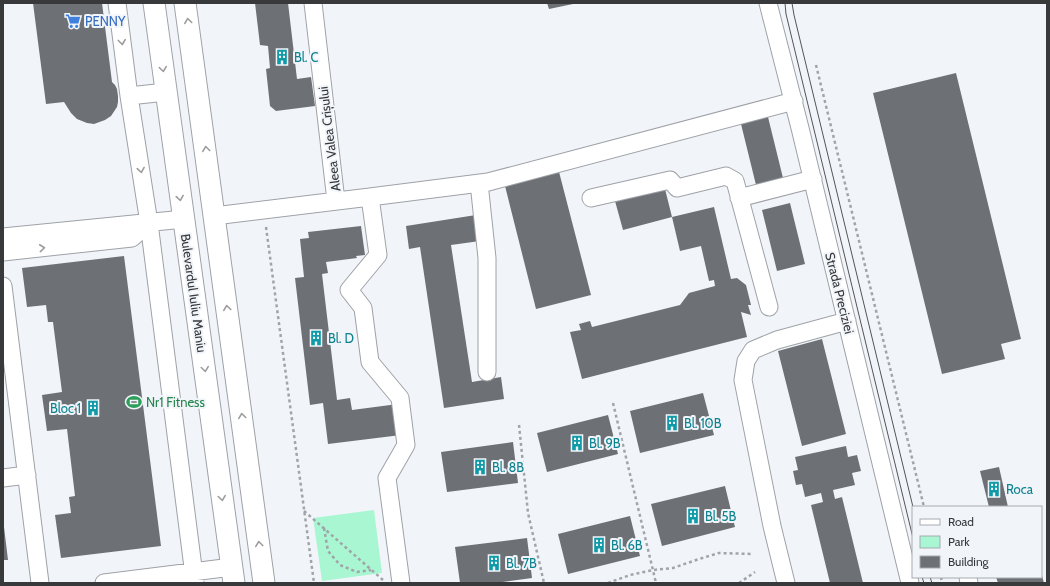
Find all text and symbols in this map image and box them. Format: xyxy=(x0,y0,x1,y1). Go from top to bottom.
supermarket icon: PENNY xyxy=(64,12,82,30)
place label: PENNY xyxy=(85,13,126,29)
one-way arrow xyxy=(184,18,193,24)
one-way arrow xyxy=(117,39,126,45)
building icon: Bl. C xyxy=(273,48,291,66)
place label: Bl. C xyxy=(294,49,318,65)
one-way arrow xyxy=(158,66,167,72)
street label: Aleea Valea Crișului xyxy=(315,86,344,192)
one-way arrow xyxy=(201,146,210,153)
one-way arrow xyxy=(136,167,145,173)
one-way arrow xyxy=(175,195,184,201)
street label: Bulevardul Iuliu Maniu xyxy=(178,233,210,354)
one-way arrow xyxy=(39,243,45,252)
street label: Strada Preciziei xyxy=(822,251,858,335)
one-way arrow xyxy=(223,305,232,312)
building icon: Bl. D xyxy=(307,329,325,347)
place label: Bl. D xyxy=(328,330,354,346)
one-way arrow xyxy=(200,366,209,372)
sports icon: Nr1 Fitness xyxy=(125,393,143,411)
place label: Nr1 Fitness xyxy=(146,394,205,410)
building icon: Bloc 1 xyxy=(84,399,102,417)
place label: Bloc 1 xyxy=(50,400,81,416)
one-way arrow xyxy=(238,412,247,419)
building icon: Bl. 10B xyxy=(663,414,681,432)
place label: Bl. 10B xyxy=(684,415,722,431)
building icon: Bl. 9B xyxy=(568,434,586,452)
place label: Bl. 9B xyxy=(589,435,621,451)
building icon: Bl. 8B xyxy=(471,458,489,476)
place label: Bl. 8B xyxy=(492,459,524,475)
building icon: Roca xyxy=(985,480,1003,498)
place label: Roca xyxy=(1006,481,1034,497)
one-way arrow xyxy=(217,495,226,501)
legend xyxy=(912,506,1042,578)
building icon: Bl. 5B xyxy=(684,507,702,525)
place label: Bl. 5B xyxy=(705,508,736,524)
text: Road xyxy=(948,514,974,529)
text: Park xyxy=(948,534,970,549)
building icon: Bl. 6B xyxy=(590,536,608,554)
place label: Bl. 6B xyxy=(611,537,643,553)
one-way arrow xyxy=(255,541,264,547)
building icon: Bl. 7B xyxy=(485,554,503,572)
text: Building xyxy=(948,554,990,569)
place label: Bl. 7B xyxy=(506,555,537,571)

